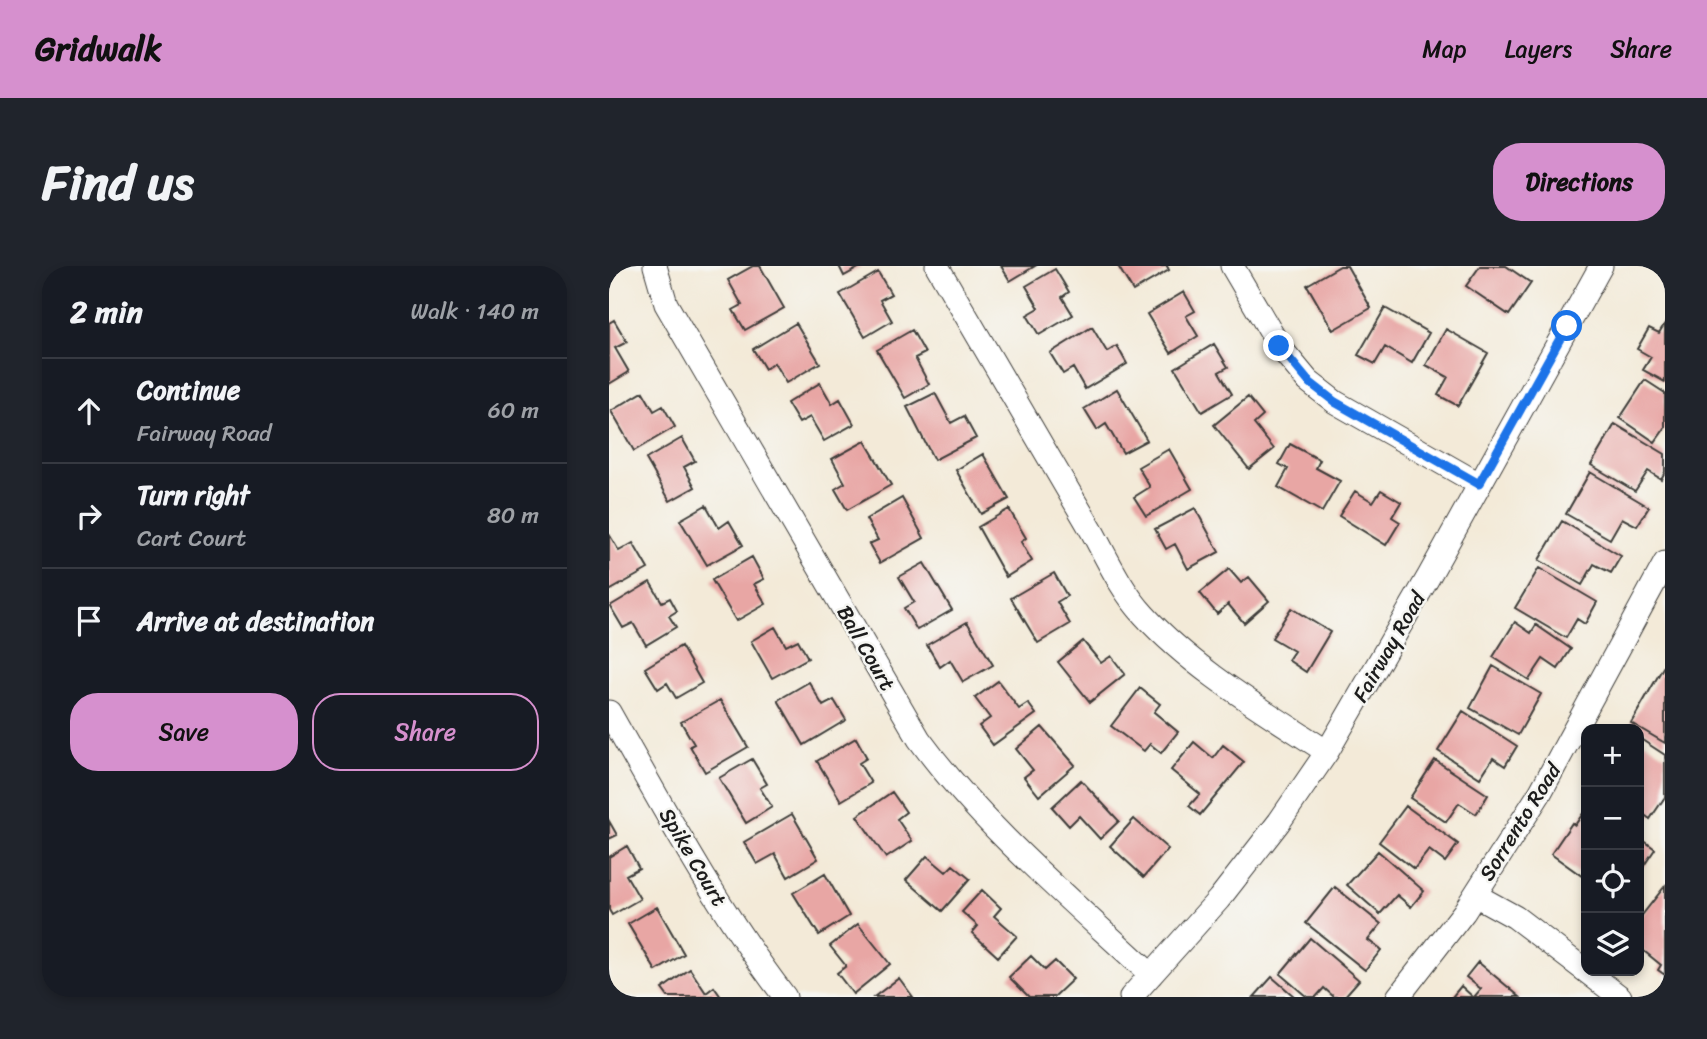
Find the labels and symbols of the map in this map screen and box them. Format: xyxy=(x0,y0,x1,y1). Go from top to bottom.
route start xyxy=(1551,310,1582,341)
route end xyxy=(1263,330,1294,361)
street label: Fairway Road xyxy=(1342,583,1437,710)
street label: Ball Court xyxy=(826,598,906,698)
street label: Sorrento Road xyxy=(1469,754,1572,889)
street label: Spike Court xyxy=(648,800,738,914)

